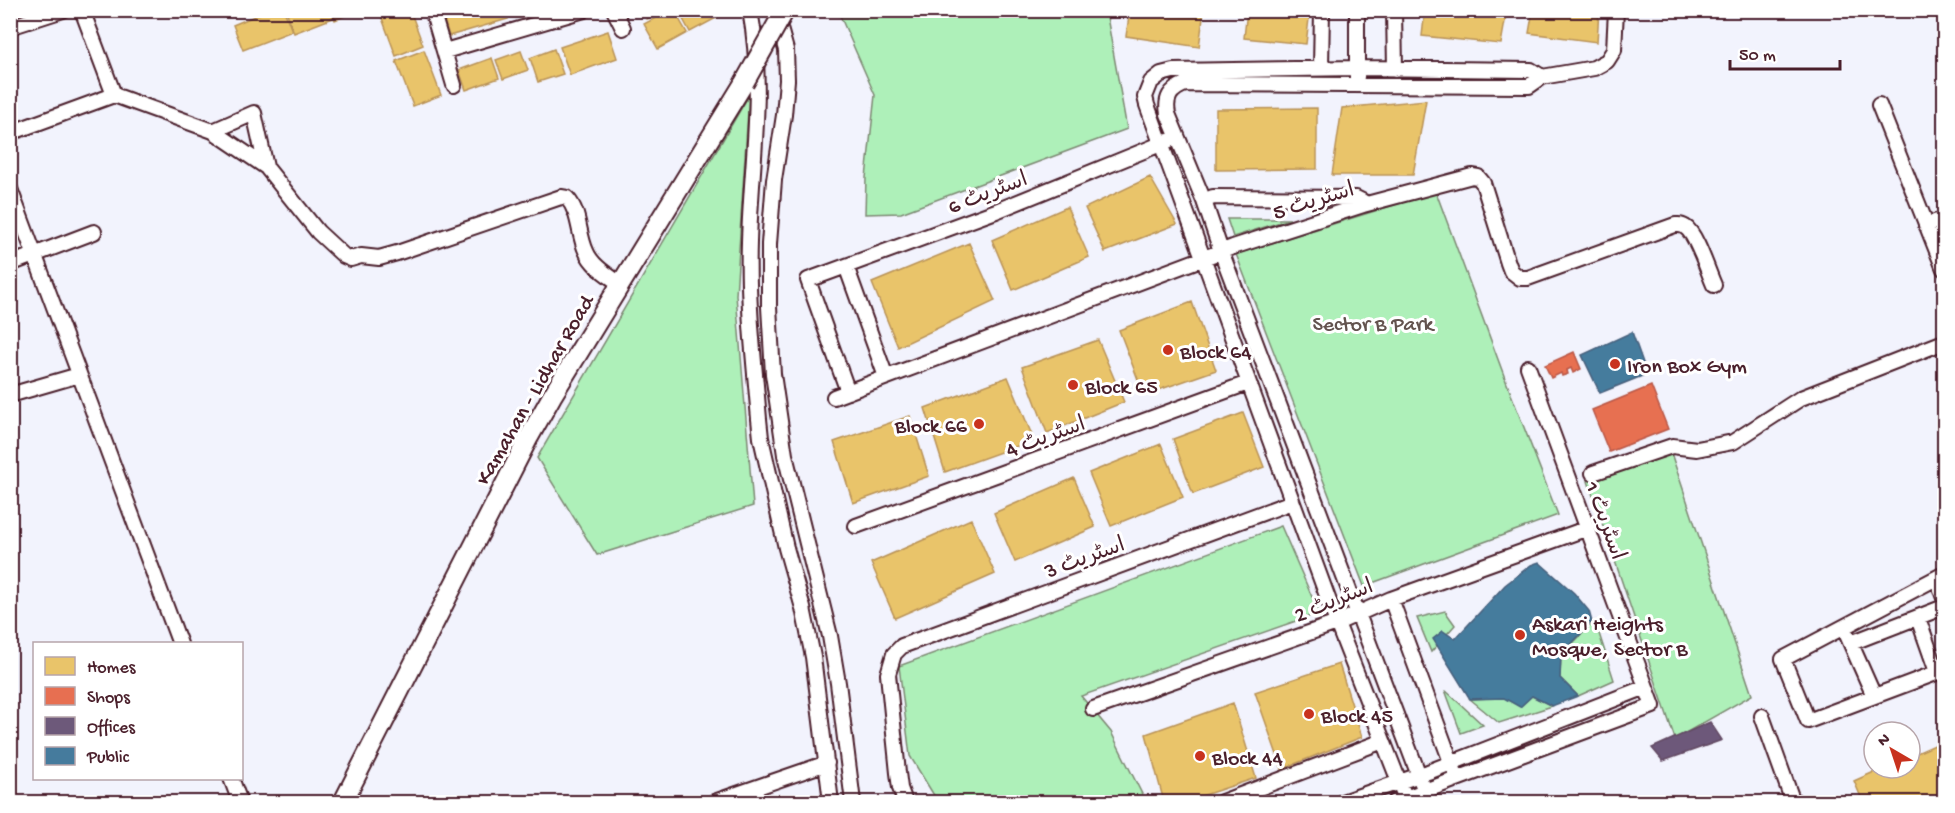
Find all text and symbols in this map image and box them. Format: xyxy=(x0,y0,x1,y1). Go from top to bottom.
scale bar xyxy=(1730,33,1840,71)
text: 50 m xyxy=(1739,46,1776,67)
street label: اسٹریٹ 6 xyxy=(945,168,1032,222)
street label: اسٹریٹ 5 xyxy=(1270,178,1358,228)
street label: Kamahan - Lidhar Road xyxy=(472,290,602,491)
park label: Sector B Park xyxy=(1313,313,1436,339)
place label: Block 64 xyxy=(1179,341,1252,367)
marker: Block 64 xyxy=(1161,343,1175,357)
place label: Iron Box Gym xyxy=(1627,355,1747,381)
marker: Iron Box Gym xyxy=(1608,357,1622,371)
place label: Block 65 xyxy=(1084,376,1158,402)
marker: Block 65 xyxy=(1066,378,1080,392)
street label: اسٹریٹ 4 xyxy=(1003,412,1090,465)
place label: Block 66 xyxy=(894,415,968,441)
marker: Block 66 xyxy=(972,417,986,431)
street label: اسٹریٹ 1 xyxy=(1577,478,1629,564)
street label: اسٹریٹ 3 xyxy=(1041,533,1129,587)
street label: اسٹریٹ 2 xyxy=(1291,575,1378,630)
place label: Askari Heights Mosque, Sector B xyxy=(1532,613,1688,664)
marker: Askari Heights Mosque, Sector B xyxy=(1513,628,1527,642)
legend xyxy=(33,642,243,780)
text: Homes xyxy=(87,658,137,679)
text: Shops xyxy=(87,688,131,709)
place label: Block 45 xyxy=(1320,705,1393,731)
marker: Block 45 xyxy=(1302,707,1316,721)
text: Offices xyxy=(87,718,136,739)
north arrow xyxy=(1862,720,1922,780)
text: N xyxy=(1875,730,1895,752)
place label: Block 44 xyxy=(1211,747,1283,773)
text: Public xyxy=(86,748,130,769)
marker: Block 44 xyxy=(1193,749,1207,763)

